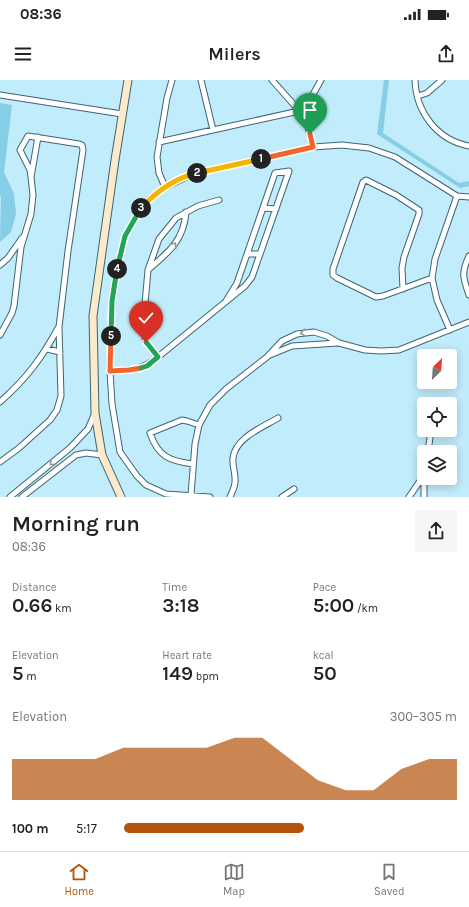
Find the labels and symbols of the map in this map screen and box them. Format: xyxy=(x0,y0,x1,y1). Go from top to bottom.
pin xyxy=(293,93,327,134)
pin: 1 xyxy=(251,149,271,169)
pin: 2 xyxy=(187,163,207,183)
pin: 3 xyxy=(131,198,151,218)
one-way arrow xyxy=(170,243,177,250)
pin: 4 xyxy=(107,259,127,279)
pin xyxy=(129,301,163,342)
pin: 5 xyxy=(101,326,121,346)
one-way arrow xyxy=(300,328,306,337)
north arrow xyxy=(417,349,457,389)
one-way arrow xyxy=(50,458,57,465)

